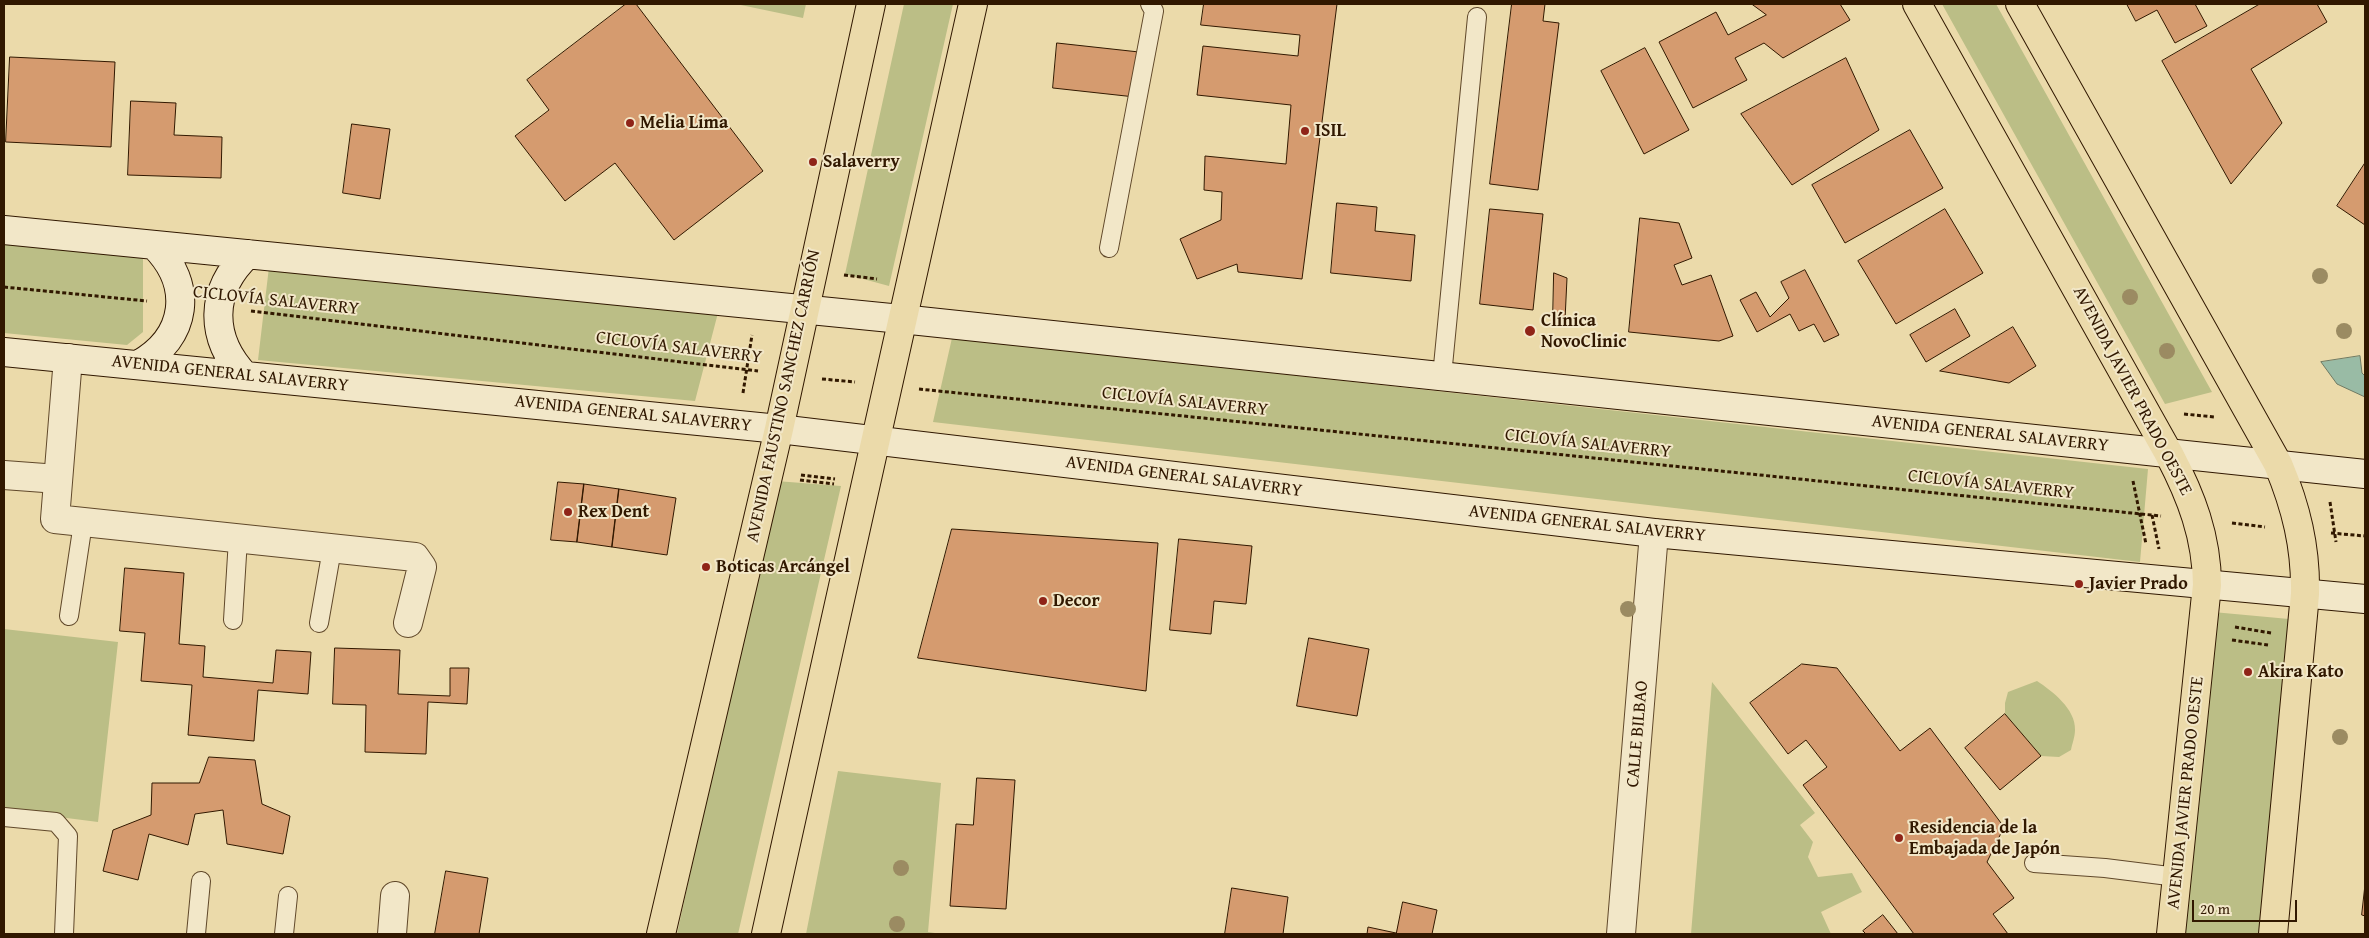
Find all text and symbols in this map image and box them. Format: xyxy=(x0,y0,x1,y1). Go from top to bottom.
place label: Melia Lima xyxy=(640,112,728,134)
marker: Melia Lima xyxy=(624,117,636,129)
place label: ISIL xyxy=(1315,120,1346,142)
marker: ISIL xyxy=(1299,125,1311,137)
place label: Salaverry xyxy=(823,151,900,173)
marker: Salaverry xyxy=(807,156,819,168)
street label: AVENIDA FAUSTINO SANCHEZ CARRIÓN xyxy=(742,248,826,544)
street label: CICLOVÍA SALAVERRY xyxy=(192,282,360,320)
street label: AVENIDA JAVIER PRADO OESTE xyxy=(2068,283,2196,499)
place label: Clínica NovoClinic xyxy=(1541,310,1627,352)
marker: Clínica NovoClinic xyxy=(1523,324,1537,338)
street label: CICLOVÍA SALAVERRY xyxy=(595,327,763,369)
street label: AVENIDA GENERAL SALAVERRY xyxy=(111,351,349,397)
street label: CICLOVÍA SALAVERRY xyxy=(1101,383,1269,421)
street label: AVENIDA GENERAL SALAVERRY xyxy=(514,391,752,437)
street label: AVENIDA GENERAL SALAVERRY xyxy=(1871,411,2109,457)
street label: CICLOVÍA SALAVERRY xyxy=(1504,425,1672,463)
street label: AVENIDA GENERAL SALAVERRY xyxy=(1065,452,1303,502)
street label: CICLOVÍA SALAVERRY xyxy=(1907,466,2075,504)
place label: Rex Dent xyxy=(578,501,649,523)
street label: AVENIDA GENERAL SALAVERRY xyxy=(1468,501,1706,547)
marker: Rex Dent xyxy=(562,506,574,518)
place label: Boticas Arcángel xyxy=(716,556,850,578)
marker: Boticas Arcángel xyxy=(700,561,712,573)
place label: Javier Prado xyxy=(2089,573,2188,595)
marker: Javier Prado xyxy=(2073,578,2085,590)
place label: Decor xyxy=(1053,590,1100,612)
marker: Decor xyxy=(1037,595,1049,607)
place label: Akira Kato xyxy=(2258,661,2344,683)
marker: Akira Kato xyxy=(2242,666,2254,678)
street label: AVENIDA JAVIER PRADO OESTE xyxy=(2163,676,2209,910)
street label: CALLE BILBAO xyxy=(1623,680,1653,788)
place label: Residencia de la Embajada de Japón xyxy=(1909,817,2060,860)
marker: Residencia de la Embajada de Japón xyxy=(1893,832,1905,844)
scale bar xyxy=(2194,890,2299,922)
text: 20 m xyxy=(2200,898,2230,919)

